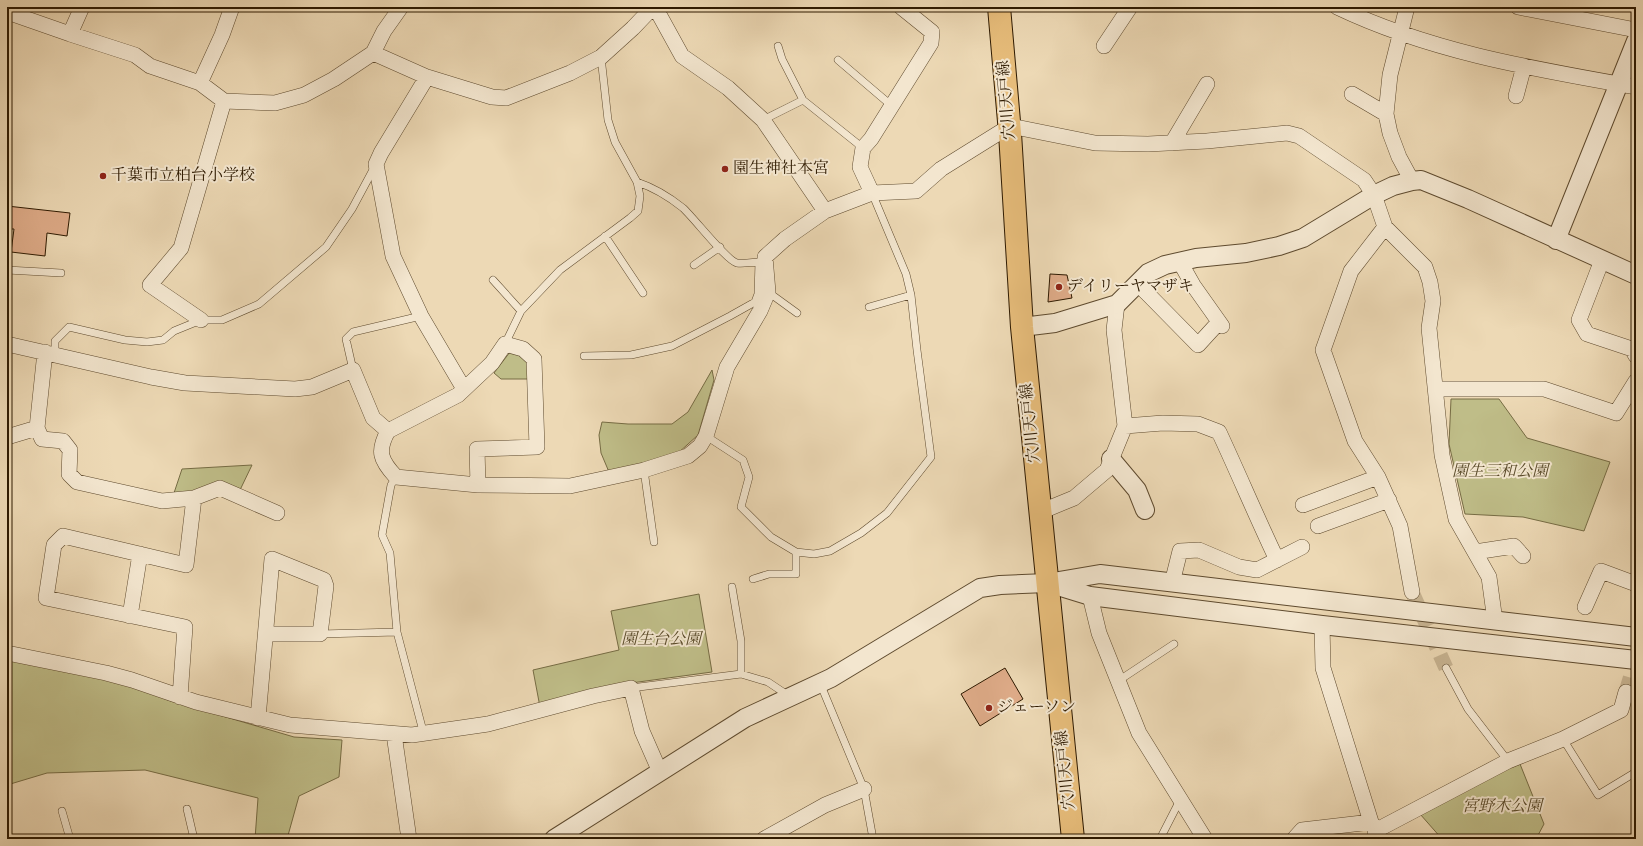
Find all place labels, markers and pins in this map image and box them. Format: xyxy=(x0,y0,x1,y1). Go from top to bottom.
place label: 園生神社本宮 xyxy=(733,159,829,177)
marker: 園生神社本宮 xyxy=(720,164,730,174)
place label: 千葉市立柏台小学校 xyxy=(111,166,255,184)
marker: 千葉市立柏台小学校 xyxy=(98,171,108,181)
place label: デイリーヤマザキ xyxy=(1067,277,1194,295)
marker: デイリーヤマザキ xyxy=(1054,282,1064,292)
place label: ジェーソン xyxy=(997,699,1076,716)
marker: ジェーソン xyxy=(984,703,994,713)

